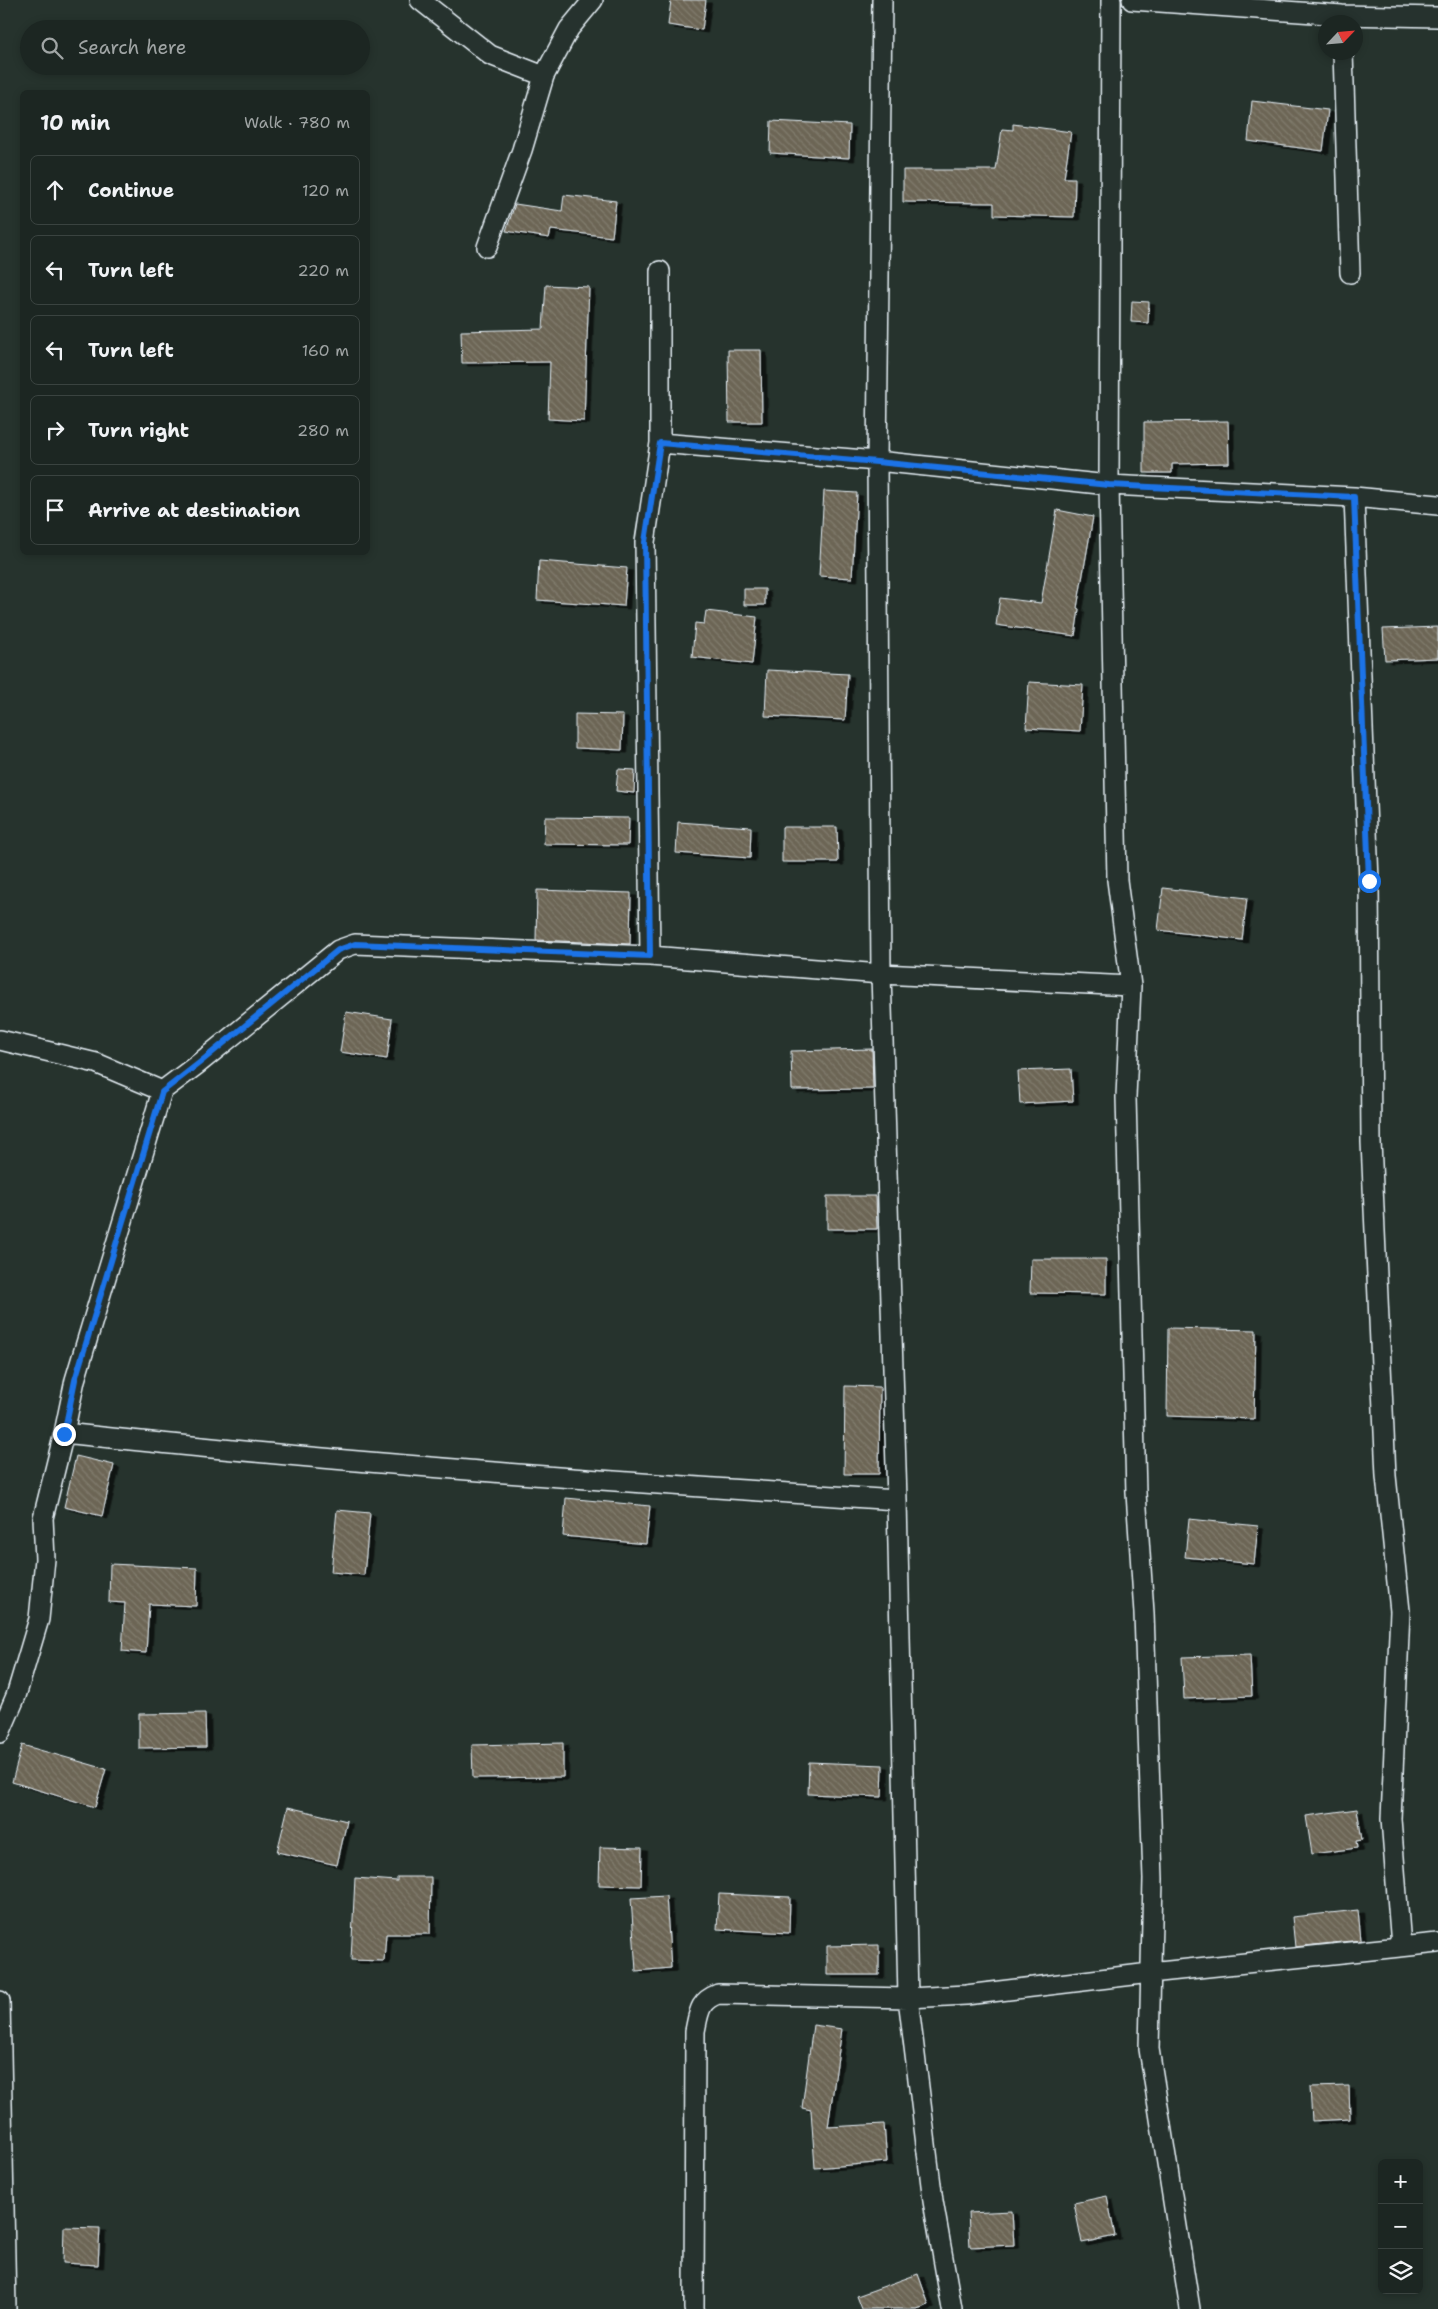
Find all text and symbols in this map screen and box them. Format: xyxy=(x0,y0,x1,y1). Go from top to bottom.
north arrow xyxy=(1318,15,1363,60)
search box xyxy=(20,20,370,75)
icon: search xyxy=(38,34,66,62)
text: Search here xyxy=(78,35,187,60)
text: 10 min xyxy=(40,109,110,137)
text: Walk · 780 m xyxy=(244,112,350,133)
icon: ahead xyxy=(41,176,69,204)
text: Continue xyxy=(88,178,174,203)
text: 120 m xyxy=(302,180,349,201)
icon: left xyxy=(41,256,69,284)
text: Turn left xyxy=(88,258,174,283)
text: 220 m xyxy=(297,260,349,281)
icon: left xyxy=(41,336,69,364)
text: Turn left xyxy=(88,338,174,363)
text: 160 m xyxy=(302,340,349,361)
icon: right xyxy=(41,416,69,444)
text: Turn right xyxy=(88,418,189,443)
text: 280 m xyxy=(297,420,349,441)
icon: arrive xyxy=(41,496,69,524)
text: Arrive at destination xyxy=(88,498,300,523)
route start xyxy=(1358,870,1381,893)
route end xyxy=(53,1423,76,1446)
map controls xyxy=(1378,2159,1423,2294)
button: + xyxy=(1378,2159,1423,2204)
button: − xyxy=(1378,2204,1423,2249)
button: layers xyxy=(1378,2249,1423,2294)

